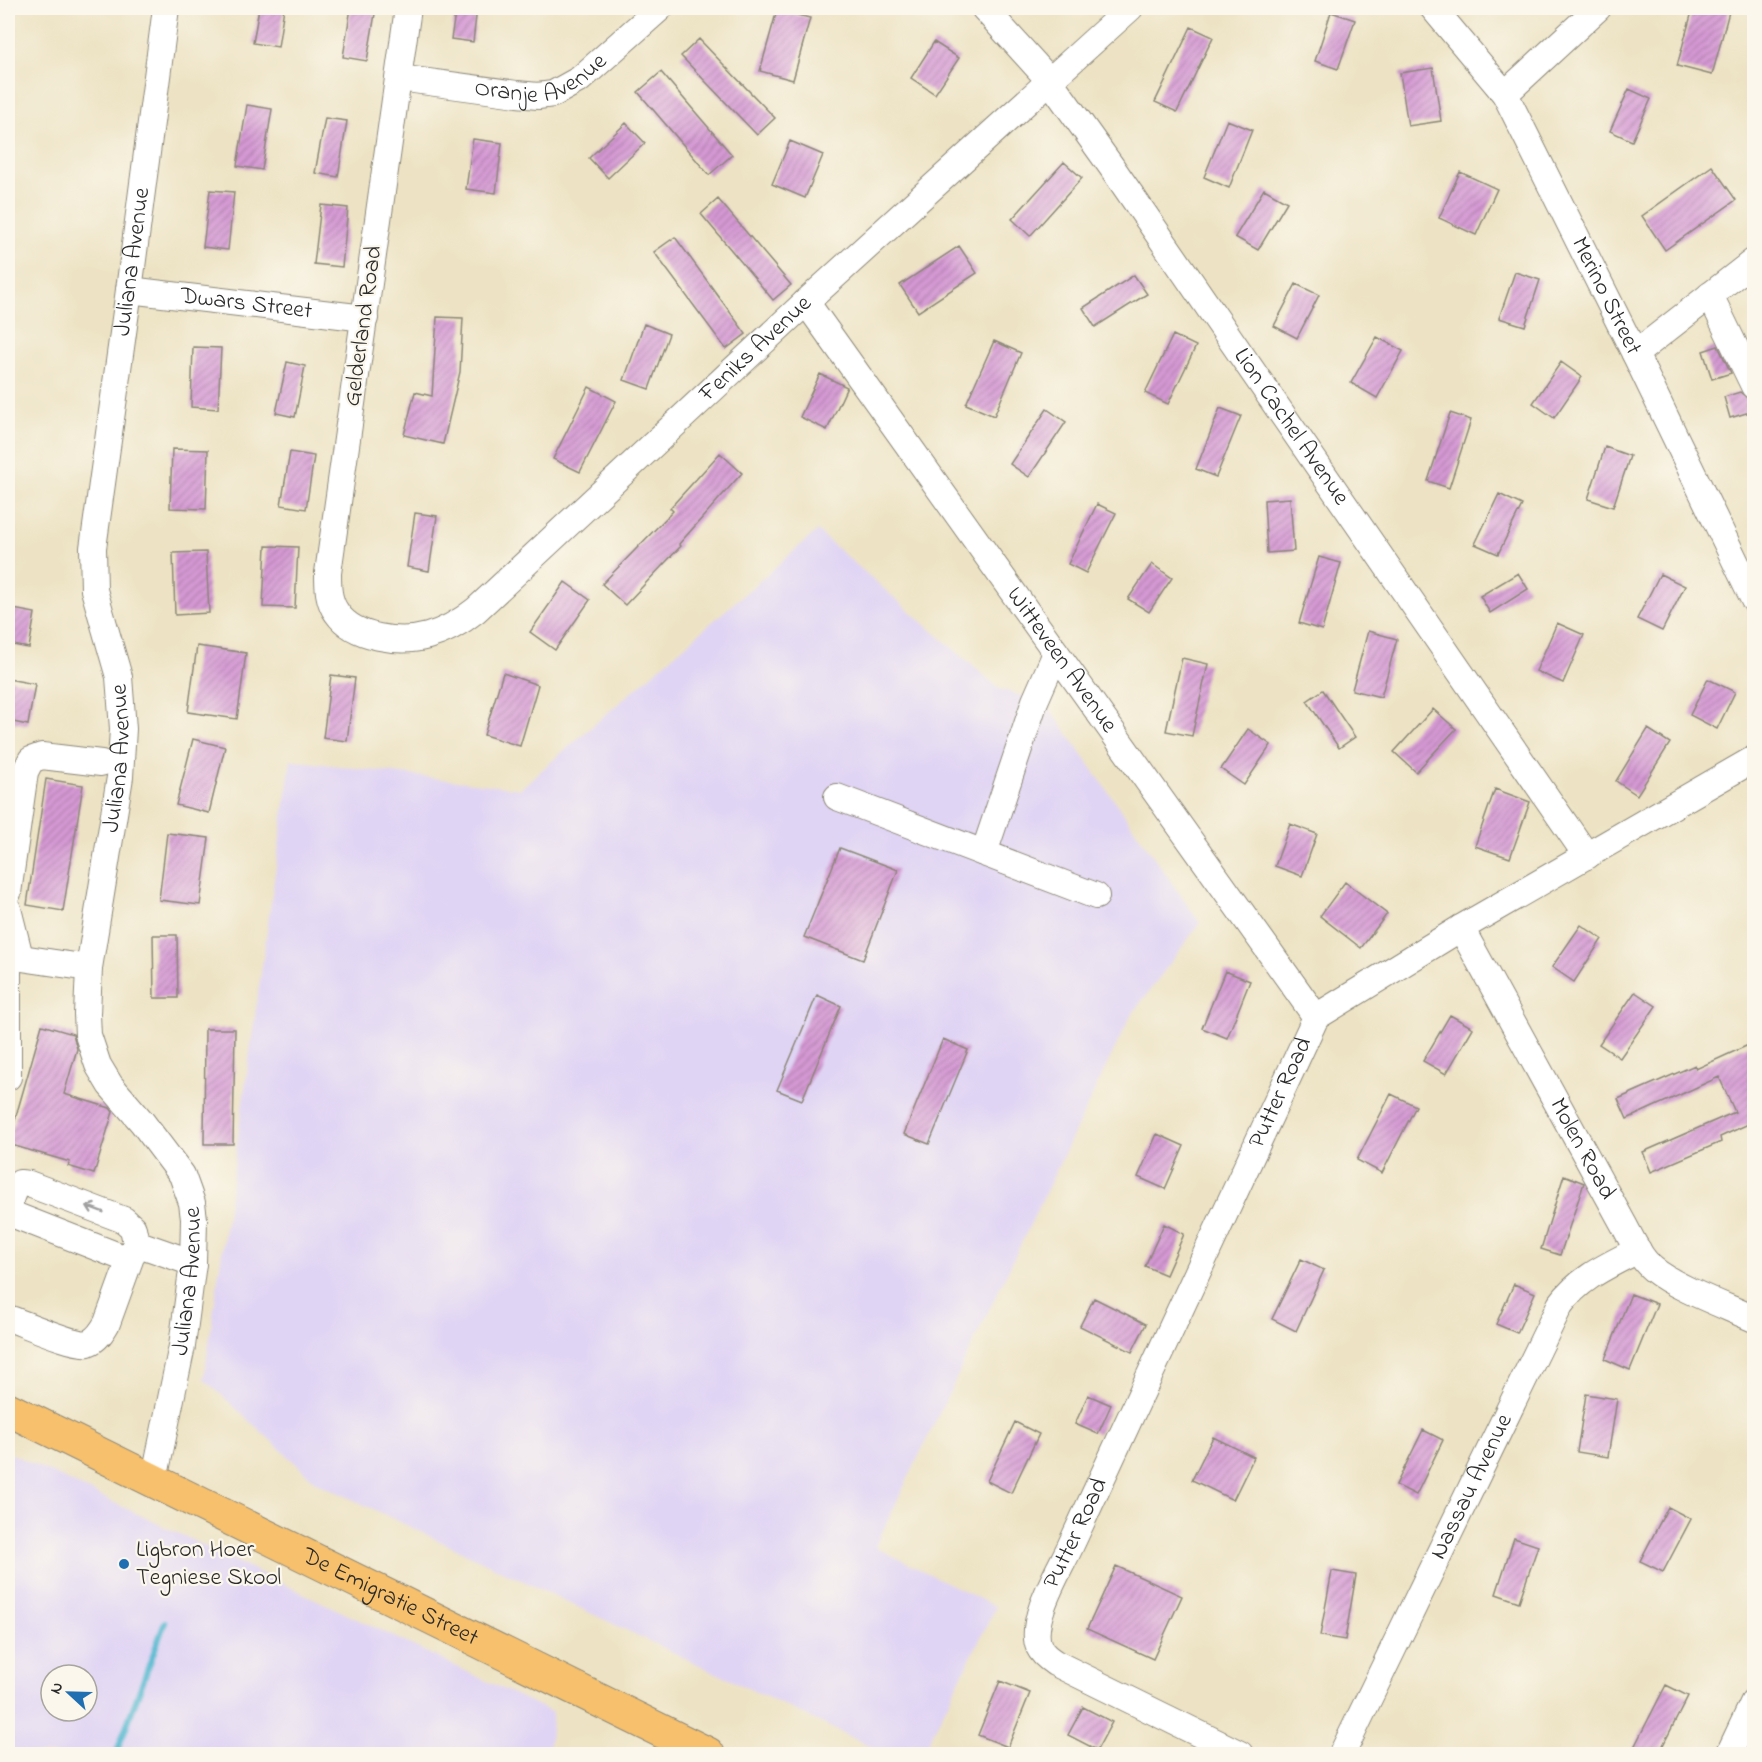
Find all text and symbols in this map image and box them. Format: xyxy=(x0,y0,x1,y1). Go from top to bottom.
street label: Oranje Avenue xyxy=(472,45,615,113)
street label: Juliana Avenue xyxy=(105,185,160,338)
street label: Merino Street xyxy=(1562,231,1650,361)
street label: Gelderland Road xyxy=(335,243,393,409)
street label: Dwars Street xyxy=(177,279,314,329)
street label: Feniks Avenue xyxy=(691,287,820,411)
street label: Lion Cachel Avenue xyxy=(1224,341,1358,513)
street label: Witteveen Avenue xyxy=(997,580,1126,741)
street label: Juliana Avenue xyxy=(94,682,141,835)
street label: Putter Road xyxy=(1240,1031,1322,1154)
street label: Molen Road xyxy=(1540,1092,1625,1207)
one-way arrow xyxy=(87,1203,105,1214)
street label: Juliana Avenue xyxy=(163,1205,212,1359)
street label: Nassau Avenue xyxy=(1421,1408,1522,1566)
street label: Putter Road xyxy=(1034,1472,1117,1594)
place label: Ligbron Hoer Tegniese Skool xyxy=(136,1533,281,1596)
street label: De Emigratie Street xyxy=(295,1539,484,1656)
marker: Ligbron Hoer Tegniese Skool xyxy=(117,1557,131,1571)
north arrow xyxy=(39,1663,99,1723)
text: N xyxy=(44,1678,70,1698)

